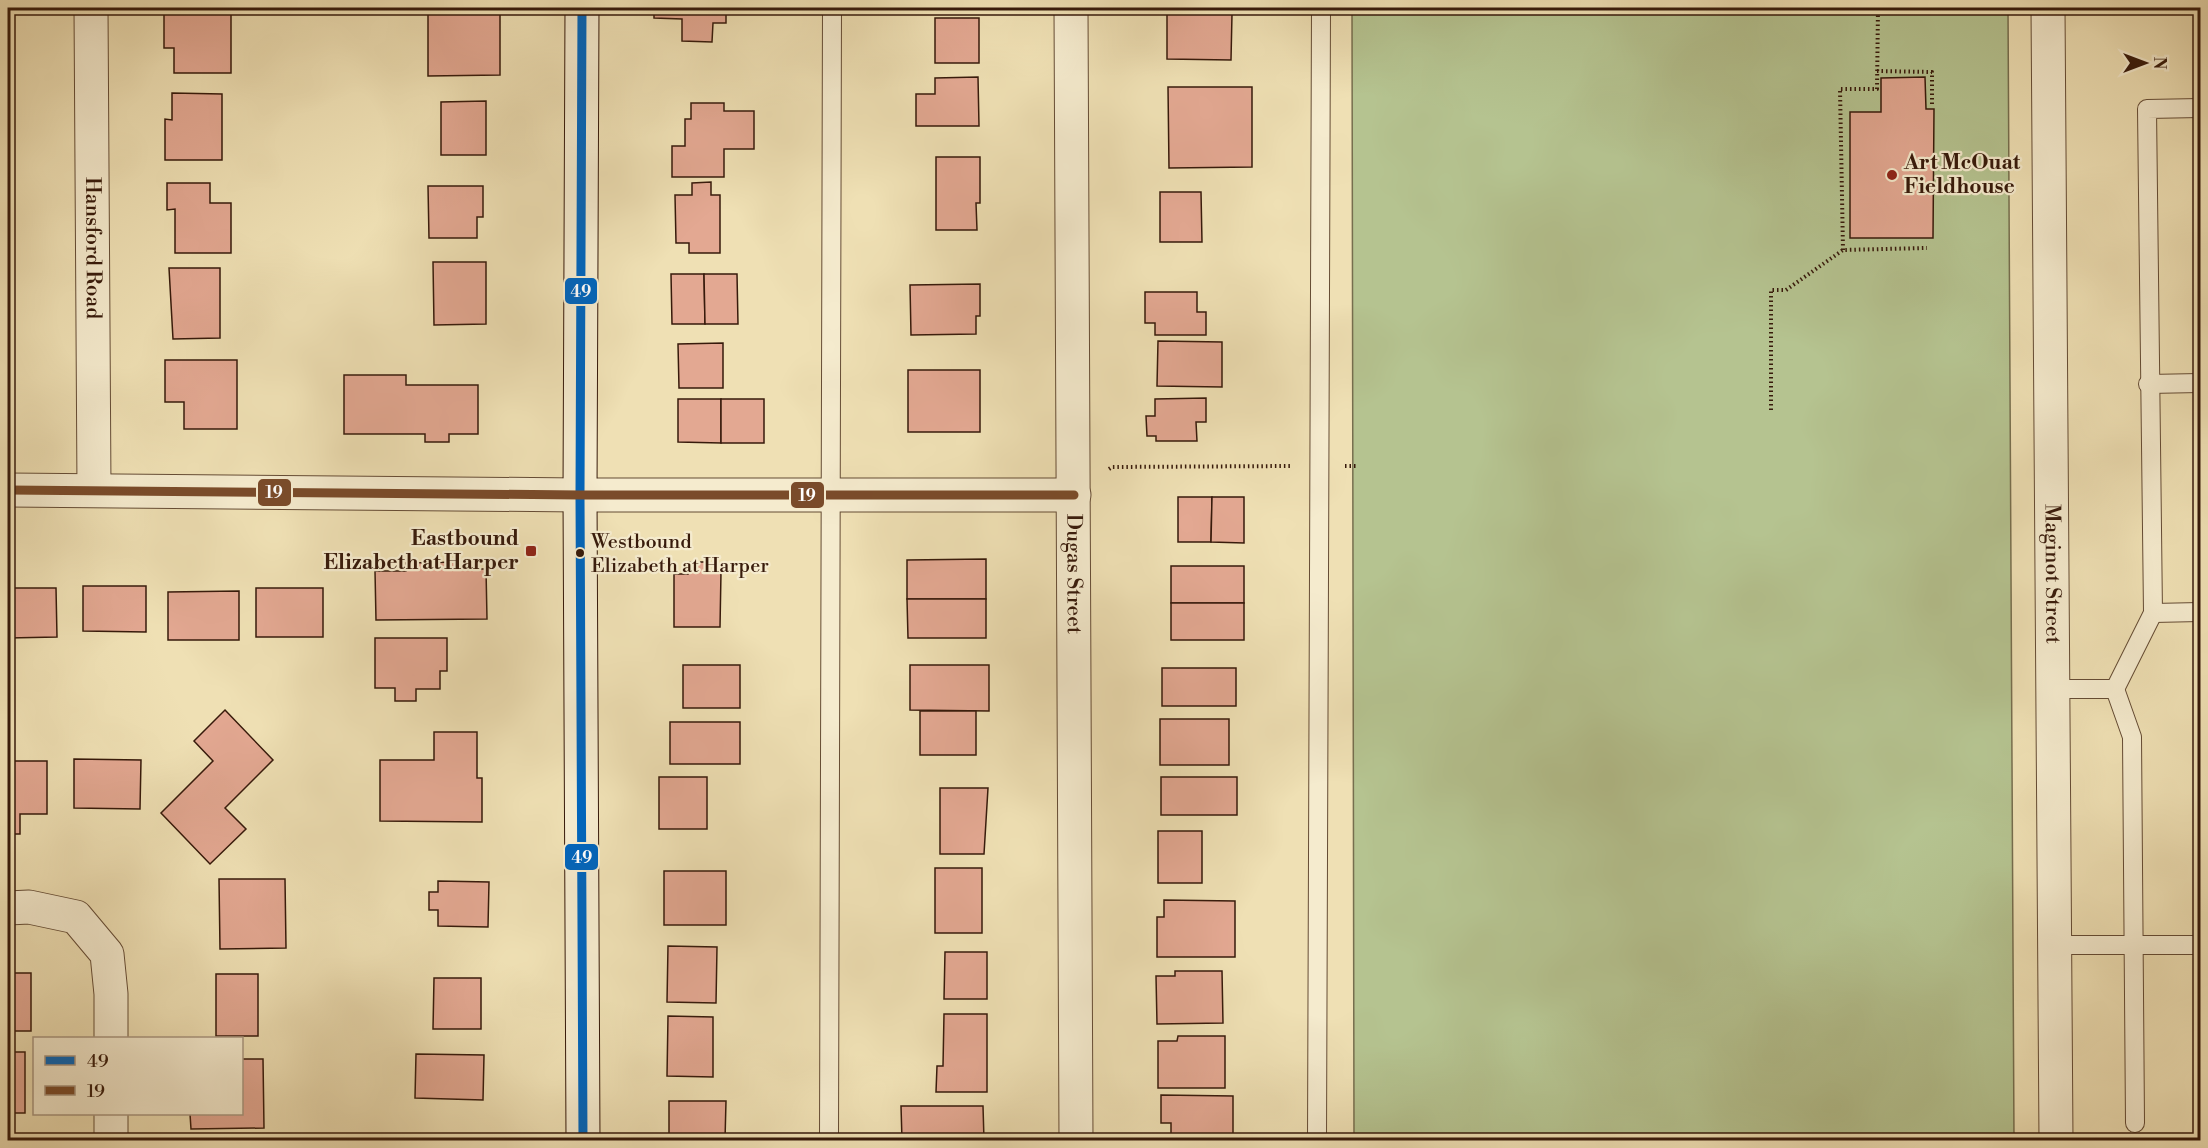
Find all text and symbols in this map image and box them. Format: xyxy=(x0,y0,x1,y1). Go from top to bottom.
north arrow xyxy=(2115,33,2175,93)
text: N xyxy=(2149,57,2169,70)
place label: Art McOuat Fieldhouse xyxy=(1903,150,2021,200)
marker: Art McOuat Fieldhouse xyxy=(1885,168,1899,182)
street label: Hansford Road xyxy=(79,177,106,319)
line badge: 49 xyxy=(564,277,598,305)
text: 49 xyxy=(571,282,591,302)
line badge: 19 xyxy=(257,478,292,507)
line badge: 19 xyxy=(790,481,825,509)
text: 19 xyxy=(265,483,283,503)
text: 19 xyxy=(798,486,816,506)
street label: Maginot Street xyxy=(2039,504,2065,645)
street label: Dugas Street xyxy=(1060,514,1087,635)
place label: Eastbound Elizabeth at Harper xyxy=(323,526,519,576)
place label: Westbound Elizabeth at Harper xyxy=(590,530,769,579)
marker: Eastbound Elizabeth at Harper xyxy=(524,544,538,558)
marker: Westbound Elizabeth at Harper xyxy=(574,547,586,559)
line badge: 49 xyxy=(564,843,599,871)
text: 49 xyxy=(572,848,592,868)
legend xyxy=(33,1037,243,1115)
text: 49 xyxy=(87,1050,109,1073)
text: 19 xyxy=(87,1080,105,1103)

